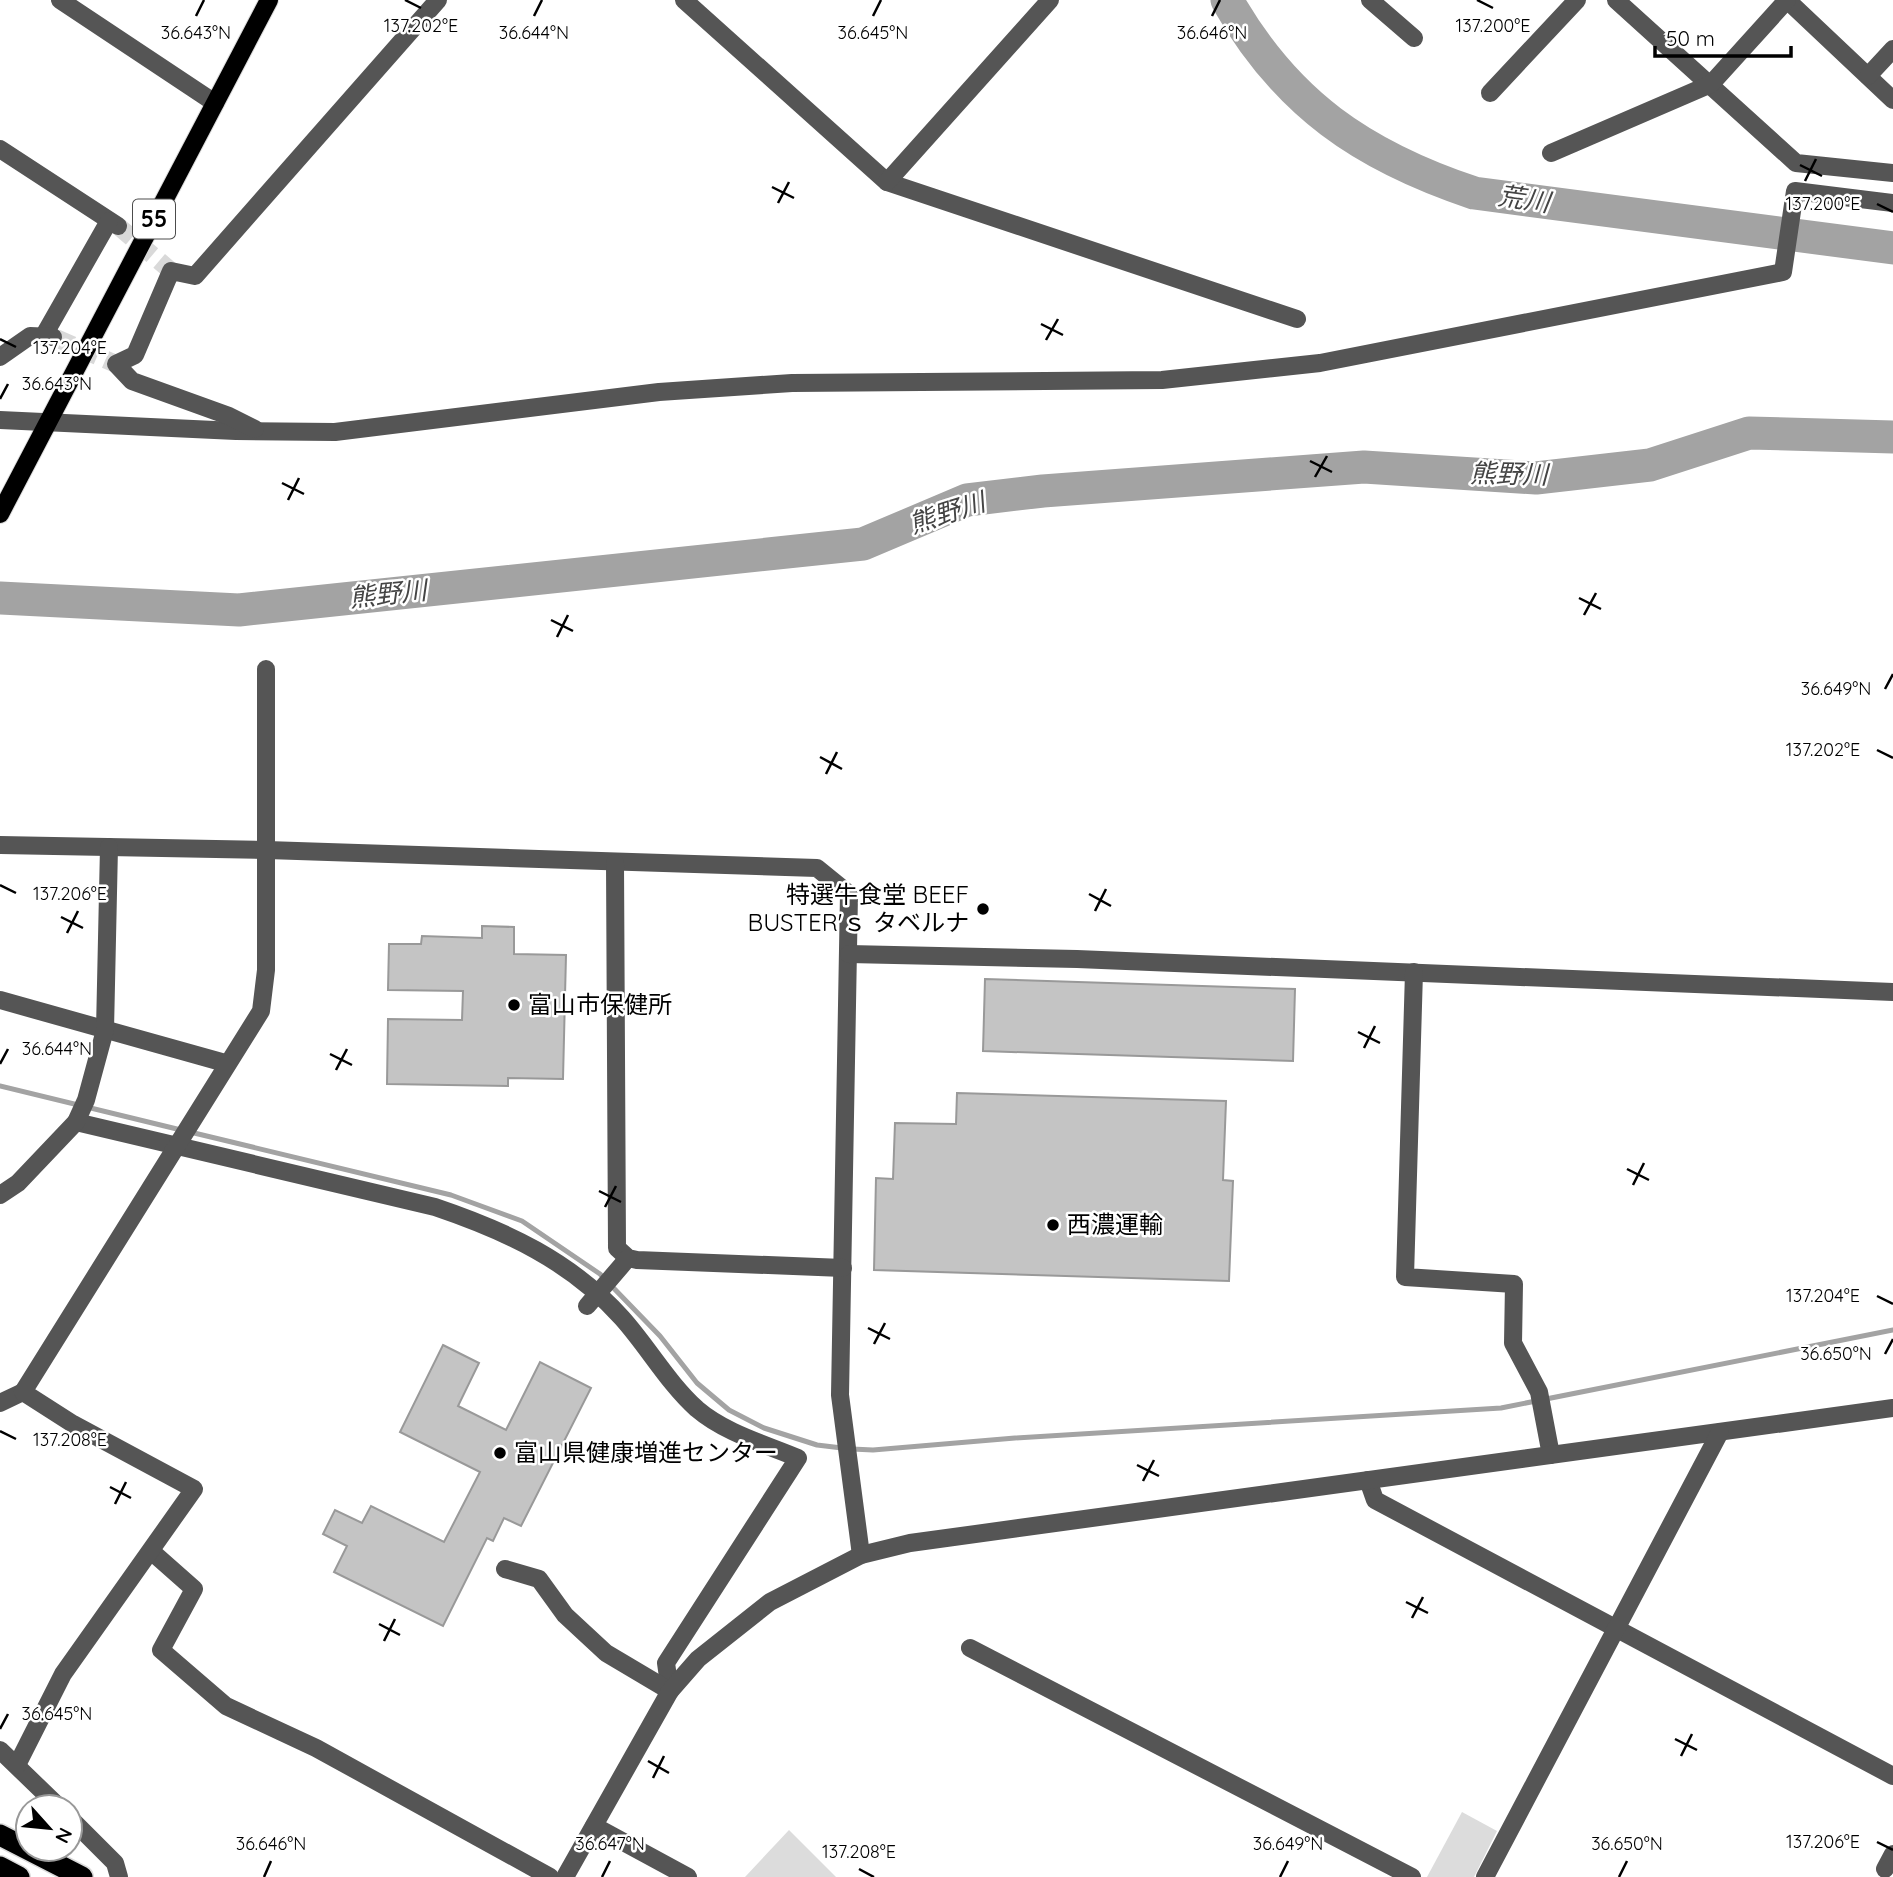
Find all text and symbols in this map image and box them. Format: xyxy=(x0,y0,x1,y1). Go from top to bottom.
text: 137.202°E xyxy=(384,14,458,37)
text: 137.200°E xyxy=(1455,14,1531,37)
scale bar xyxy=(1655,14,1792,58)
text: 36.643°N xyxy=(161,21,231,44)
text: 36.644°N xyxy=(499,21,569,44)
text: 36.645°N xyxy=(838,21,908,44)
text: 36.646°N xyxy=(1177,21,1247,44)
text: 50 m xyxy=(1666,25,1715,51)
water label: 荒川 xyxy=(1496,179,1555,219)
text: 137.200°E xyxy=(1785,192,1861,215)
road number: 55 xyxy=(133,200,175,238)
text: 137.204°E xyxy=(33,336,107,359)
text: 36.643°N xyxy=(22,372,92,395)
water label: 熊野川 xyxy=(1470,456,1551,491)
water label: 熊野川 xyxy=(905,484,992,540)
water label: 熊野川 xyxy=(347,573,431,614)
text: 36.649°N xyxy=(1801,677,1871,700)
text: 137.202°E xyxy=(1786,738,1860,761)
place label: 特選牛食堂 BEEF BUSTER'ｓ タベルナ xyxy=(748,879,969,937)
text: 137.206°E xyxy=(33,882,107,905)
marker: 特選牛食堂 BEEF BUSTER'ｓ タベルナ xyxy=(975,901,991,917)
place label: 富山市保健所 xyxy=(528,989,672,1019)
marker: 富山市保健所 xyxy=(506,997,522,1013)
text: 36.644°N xyxy=(22,1037,92,1060)
place label: 西濃運輸 xyxy=(1067,1209,1163,1239)
marker: 西濃運輸 xyxy=(1045,1217,1061,1233)
text: 137.204°E xyxy=(1786,1284,1860,1307)
text: 36.650°N xyxy=(1800,1342,1872,1365)
text: 137.208°E xyxy=(33,1428,107,1451)
place label: 富山県健康増進センター xyxy=(514,1437,778,1467)
marker: 富山県健康増進センター xyxy=(492,1445,508,1461)
text: 36.645°N xyxy=(22,1702,92,1725)
north arrow xyxy=(14,1793,84,1863)
text: N xyxy=(50,1824,78,1847)
text: 137.206°E xyxy=(1786,1830,1860,1853)
text: 36.646°N xyxy=(236,1832,306,1855)
text: 36.647°N xyxy=(575,1832,645,1855)
text: 36.649°N xyxy=(1253,1832,1323,1855)
text: 36.650°N xyxy=(1591,1832,1663,1855)
text: 137.208°E xyxy=(822,1840,896,1863)

